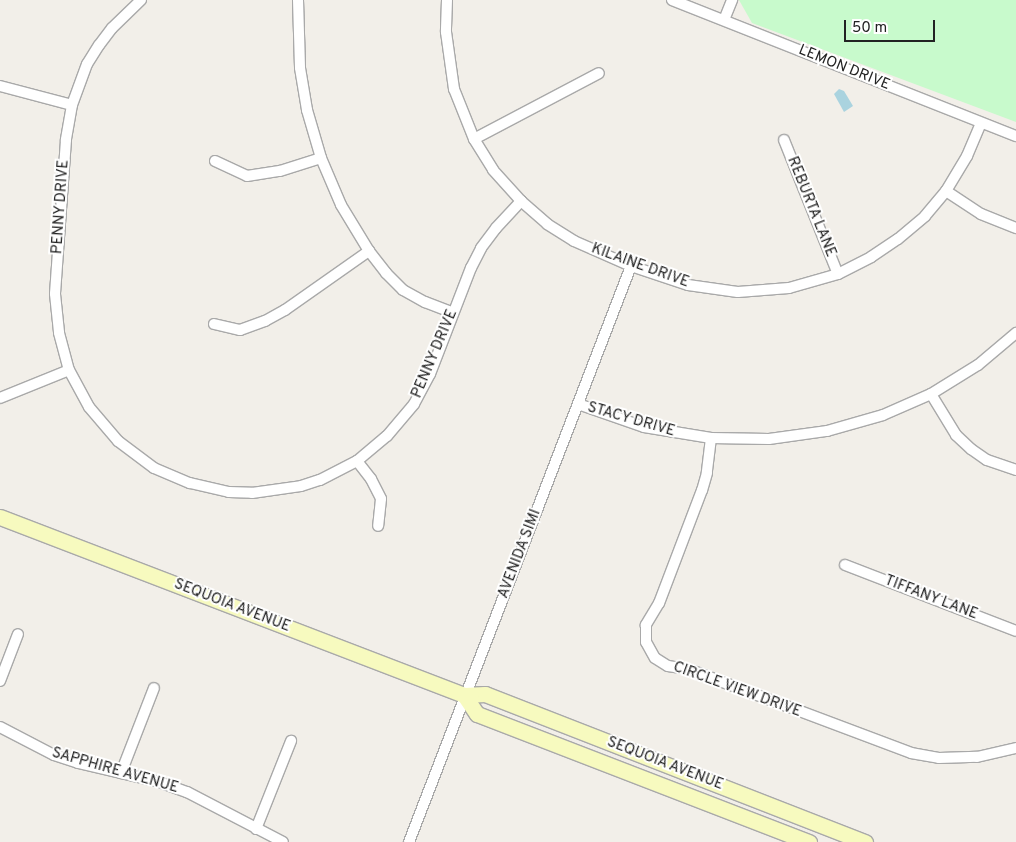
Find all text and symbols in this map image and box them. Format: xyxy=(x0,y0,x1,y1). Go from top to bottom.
scale bar xyxy=(846,10,937,42)
text: 50 m xyxy=(852,19,887,38)
street label: LEMON DRIVE xyxy=(796,41,892,95)
street label: REBURTA LANE xyxy=(783,154,839,260)
street label: PENNY DRIVE xyxy=(49,159,73,255)
street label: KILAINE DRIVE xyxy=(589,240,691,292)
street label: PENNY DRIVE xyxy=(408,307,462,401)
street label: STACY DRIVE xyxy=(585,399,677,441)
street label: AVENIDA SIMI xyxy=(495,507,545,601)
street label: TIFFANY LANE xyxy=(881,572,981,624)
street label: SEQUOIA AVENUE xyxy=(171,575,293,637)
street label: CIRCLE VIEW DRIVE xyxy=(670,658,804,722)
street label: SEQUOIA AVENUE xyxy=(604,733,726,795)
street label: SAPPHIRE AVENUE xyxy=(49,744,181,798)

